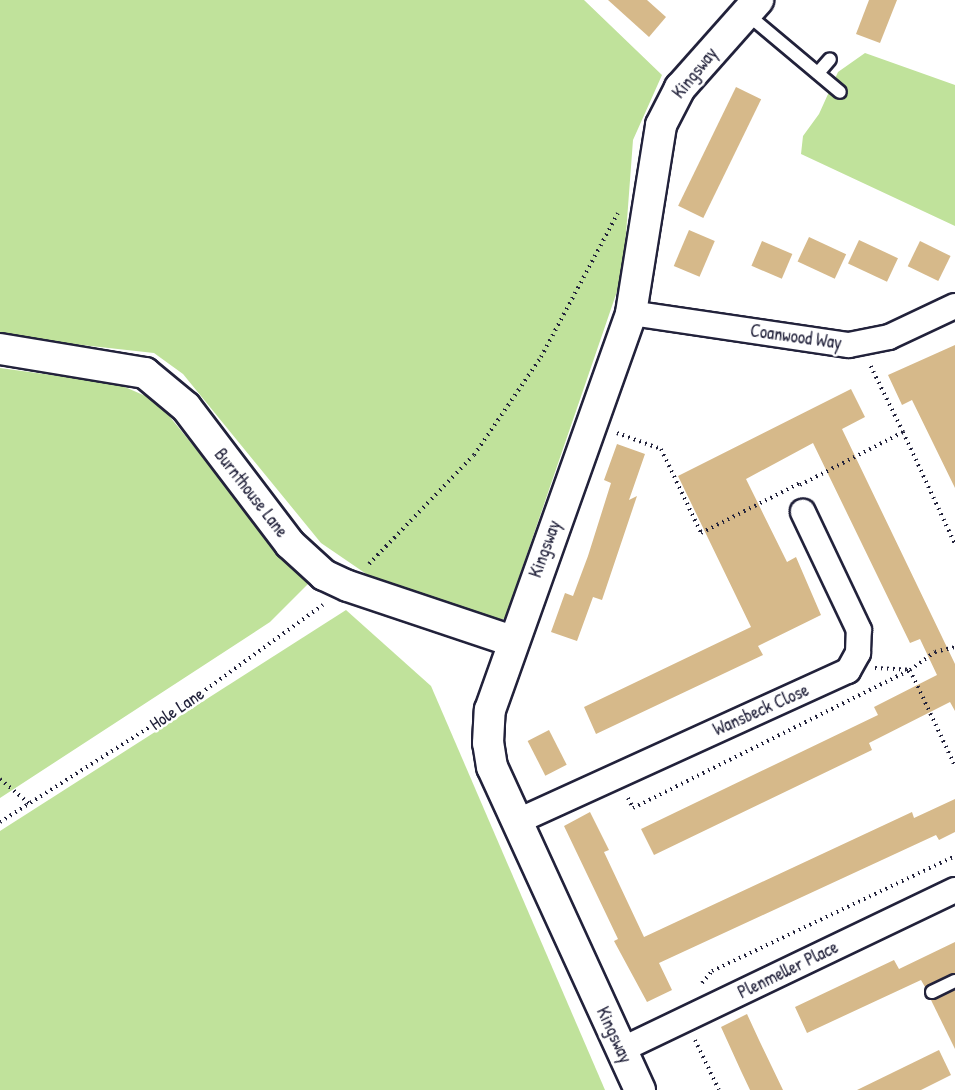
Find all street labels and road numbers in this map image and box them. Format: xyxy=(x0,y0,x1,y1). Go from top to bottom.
street label: Kingsway xyxy=(668,43,722,103)
street label: Coanwood Way xyxy=(749,320,843,354)
street label: Burnthouse Lane xyxy=(210,444,292,542)
street label: Kingsway xyxy=(525,517,565,581)
street label: Wansbeck Close xyxy=(710,679,812,741)
street label: Hole Lane xyxy=(146,683,208,735)
street label: Plenmeller Place xyxy=(734,936,842,1004)
street label: Kingsway xyxy=(592,1003,636,1067)

